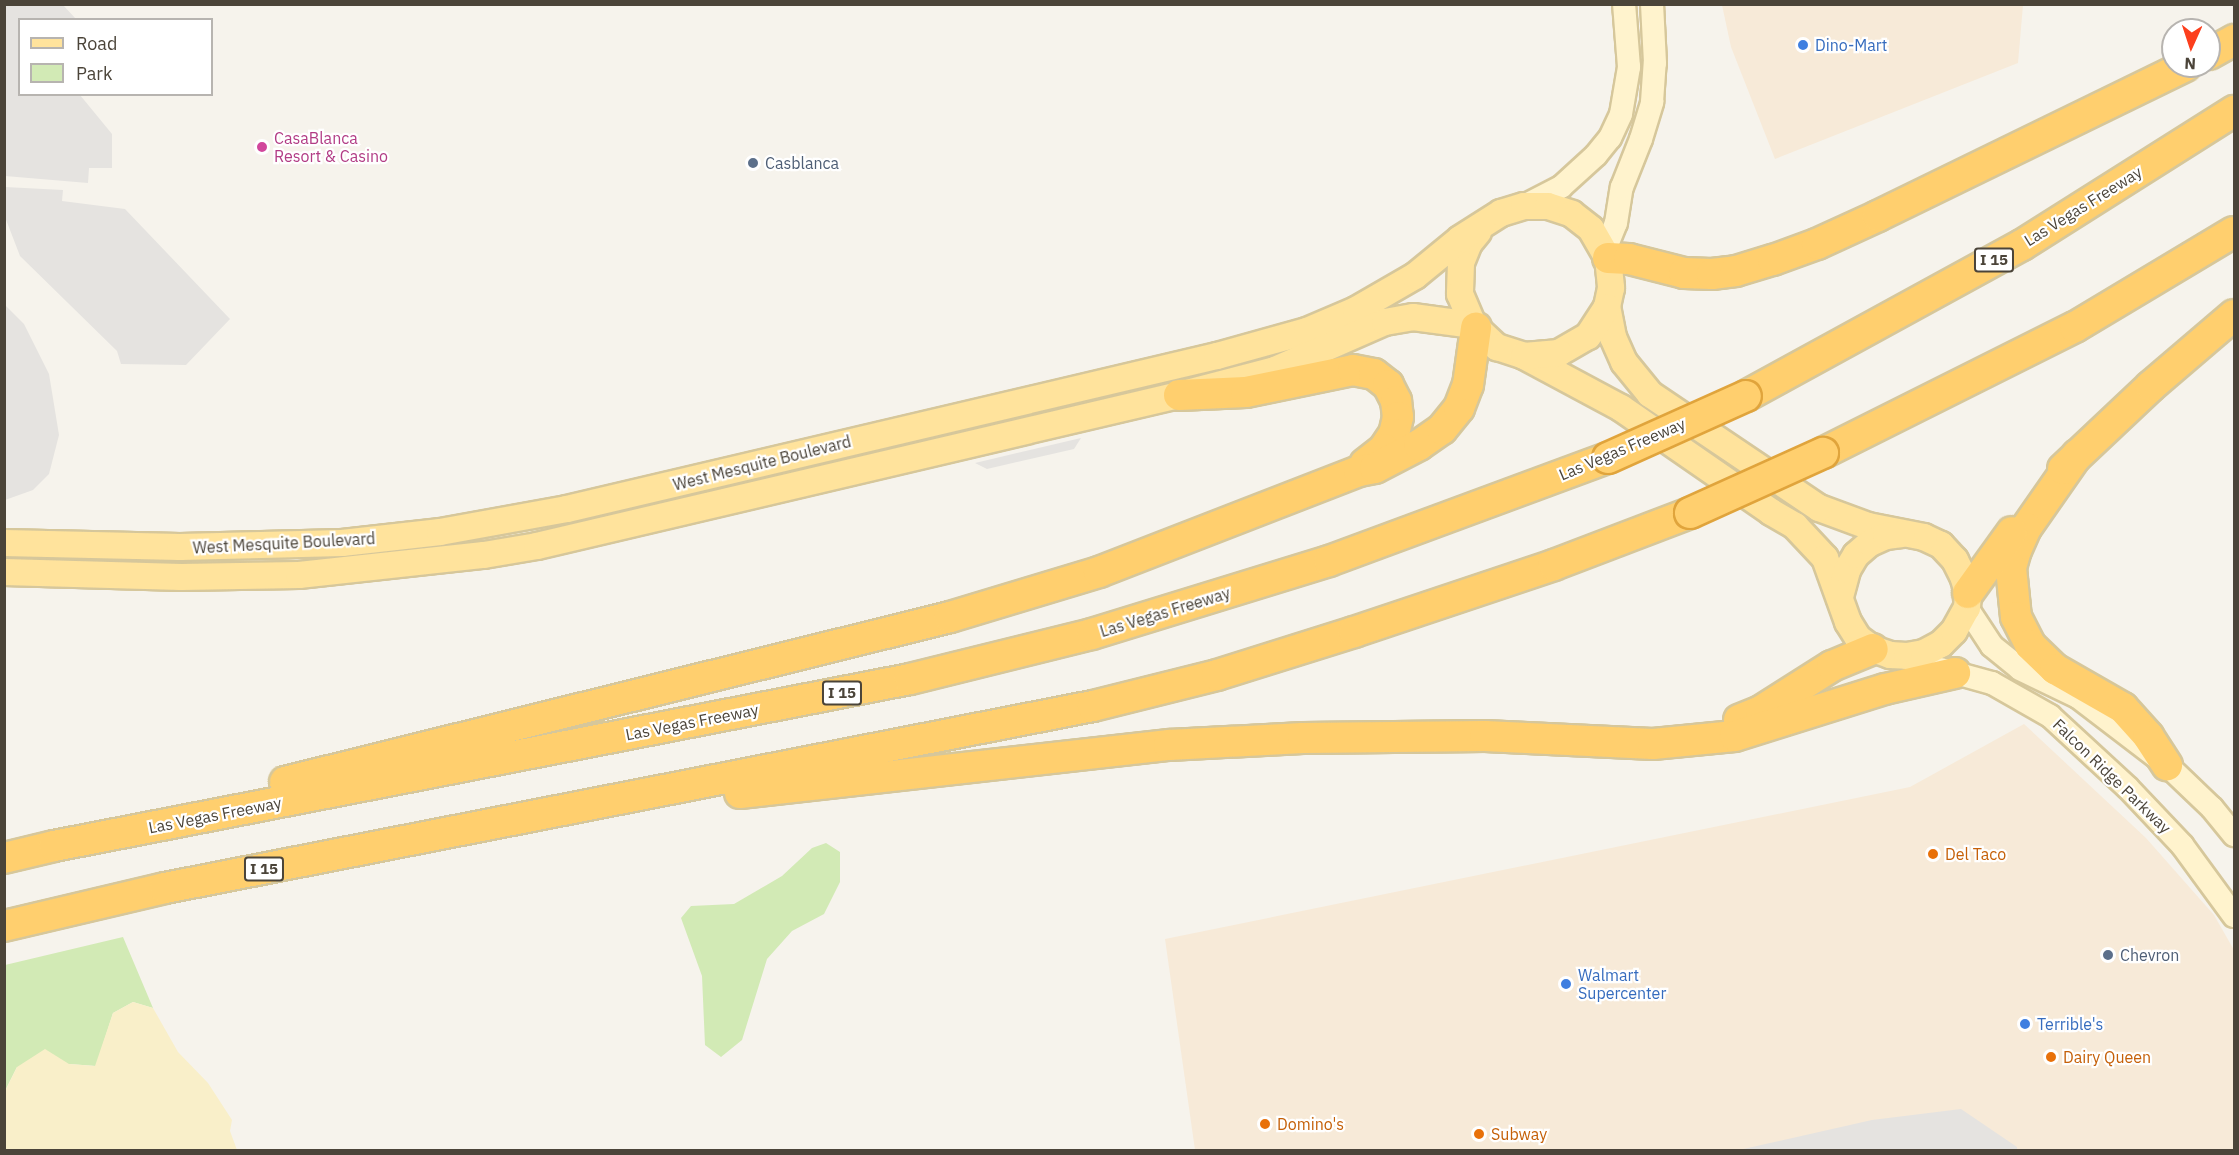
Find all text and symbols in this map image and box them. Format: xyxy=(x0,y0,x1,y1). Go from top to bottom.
legend xyxy=(18,18,213,96)
north arrow xyxy=(2161,18,2221,78)
text: Road xyxy=(76,32,117,55)
place label: Dino-Mart xyxy=(1815,35,1887,55)
marker: Dino-Mart xyxy=(1796,38,1810,52)
text: N xyxy=(2184,54,2196,74)
text: Park xyxy=(76,62,112,85)
place label: CasaBlanca Resort & Casino xyxy=(274,128,388,166)
marker: CasaBlanca Resort & Casino xyxy=(255,140,269,154)
place label: Casblanca xyxy=(765,153,839,173)
marker: Casblanca xyxy=(746,156,760,170)
street label: Las Vegas Freeway xyxy=(2021,162,2145,250)
road number: I 15 xyxy=(1973,248,2015,272)
street label: Las Vegas Freeway xyxy=(1556,414,1688,484)
street label: West Mesquite Boulevard xyxy=(671,432,853,494)
street label: West Mesquite Boulevard xyxy=(192,529,376,557)
street label: Las Vegas Freeway xyxy=(1098,583,1232,641)
road number: I 15 xyxy=(821,681,863,705)
street label: Las Vegas Freeway xyxy=(624,700,760,744)
street label: Falcon Ridge Parkway xyxy=(2049,715,2175,837)
street label: Las Vegas Freeway xyxy=(147,793,283,837)
place label: Del Taco xyxy=(1945,844,2006,864)
marker: Del Taco xyxy=(1926,847,1940,861)
road number: I 15 xyxy=(243,857,285,881)
place label: Chevron xyxy=(2120,945,2179,965)
marker: Chevron xyxy=(2101,948,2115,962)
place label: Walmart Supercenter xyxy=(1578,965,1666,1003)
marker: Walmart Supercenter xyxy=(1559,977,1573,991)
place label: Terrible's xyxy=(2037,1014,2103,1034)
marker: Terrible's xyxy=(2018,1017,2032,1031)
place label: Dairy Queen xyxy=(2063,1047,2151,1067)
marker: Dairy Queen xyxy=(2044,1050,2058,1064)
place label: Domino's xyxy=(1277,1114,1344,1134)
marker: Domino's xyxy=(1258,1117,1272,1131)
place label: Subway xyxy=(1491,1124,1547,1144)
marker: Subway xyxy=(1472,1127,1486,1141)

